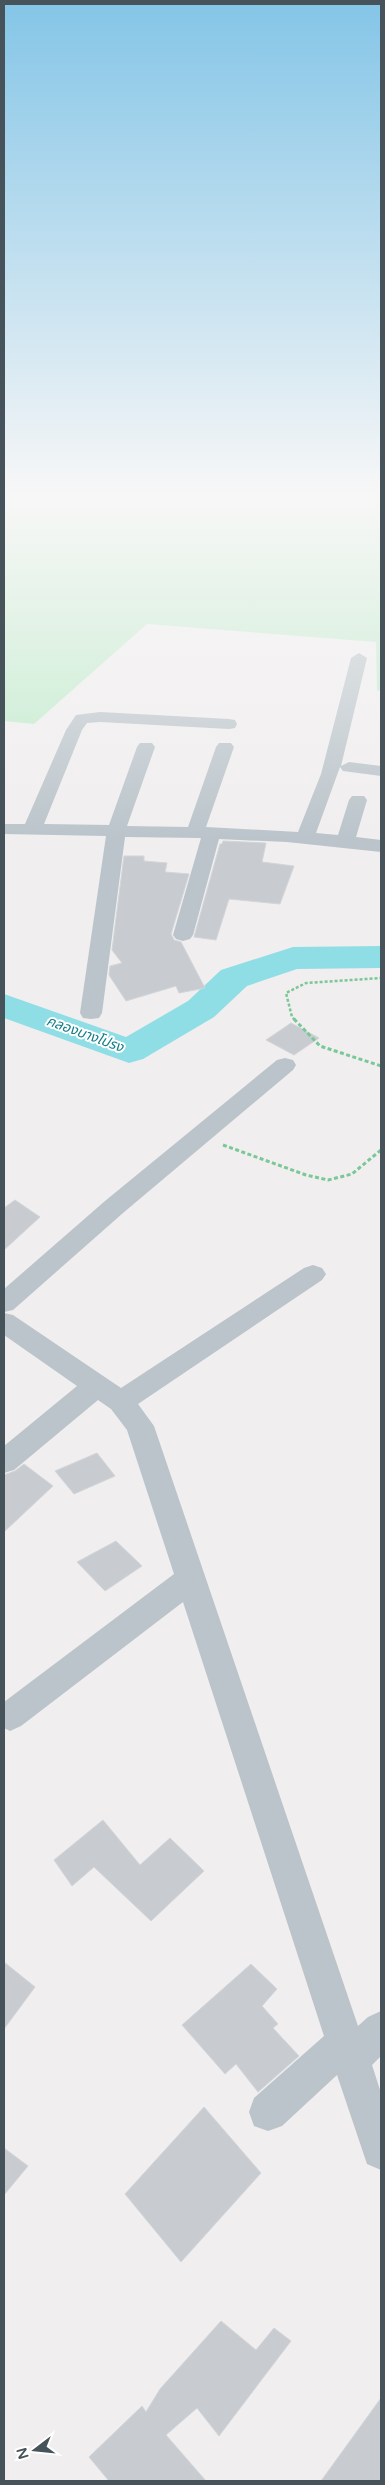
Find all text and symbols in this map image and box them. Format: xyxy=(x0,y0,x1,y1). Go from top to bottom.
water label: คลองบางโปรง xyxy=(44,1012,127,1056)
north arrow xyxy=(10,2425,60,2475)
text: N xyxy=(13,2446,33,2461)

